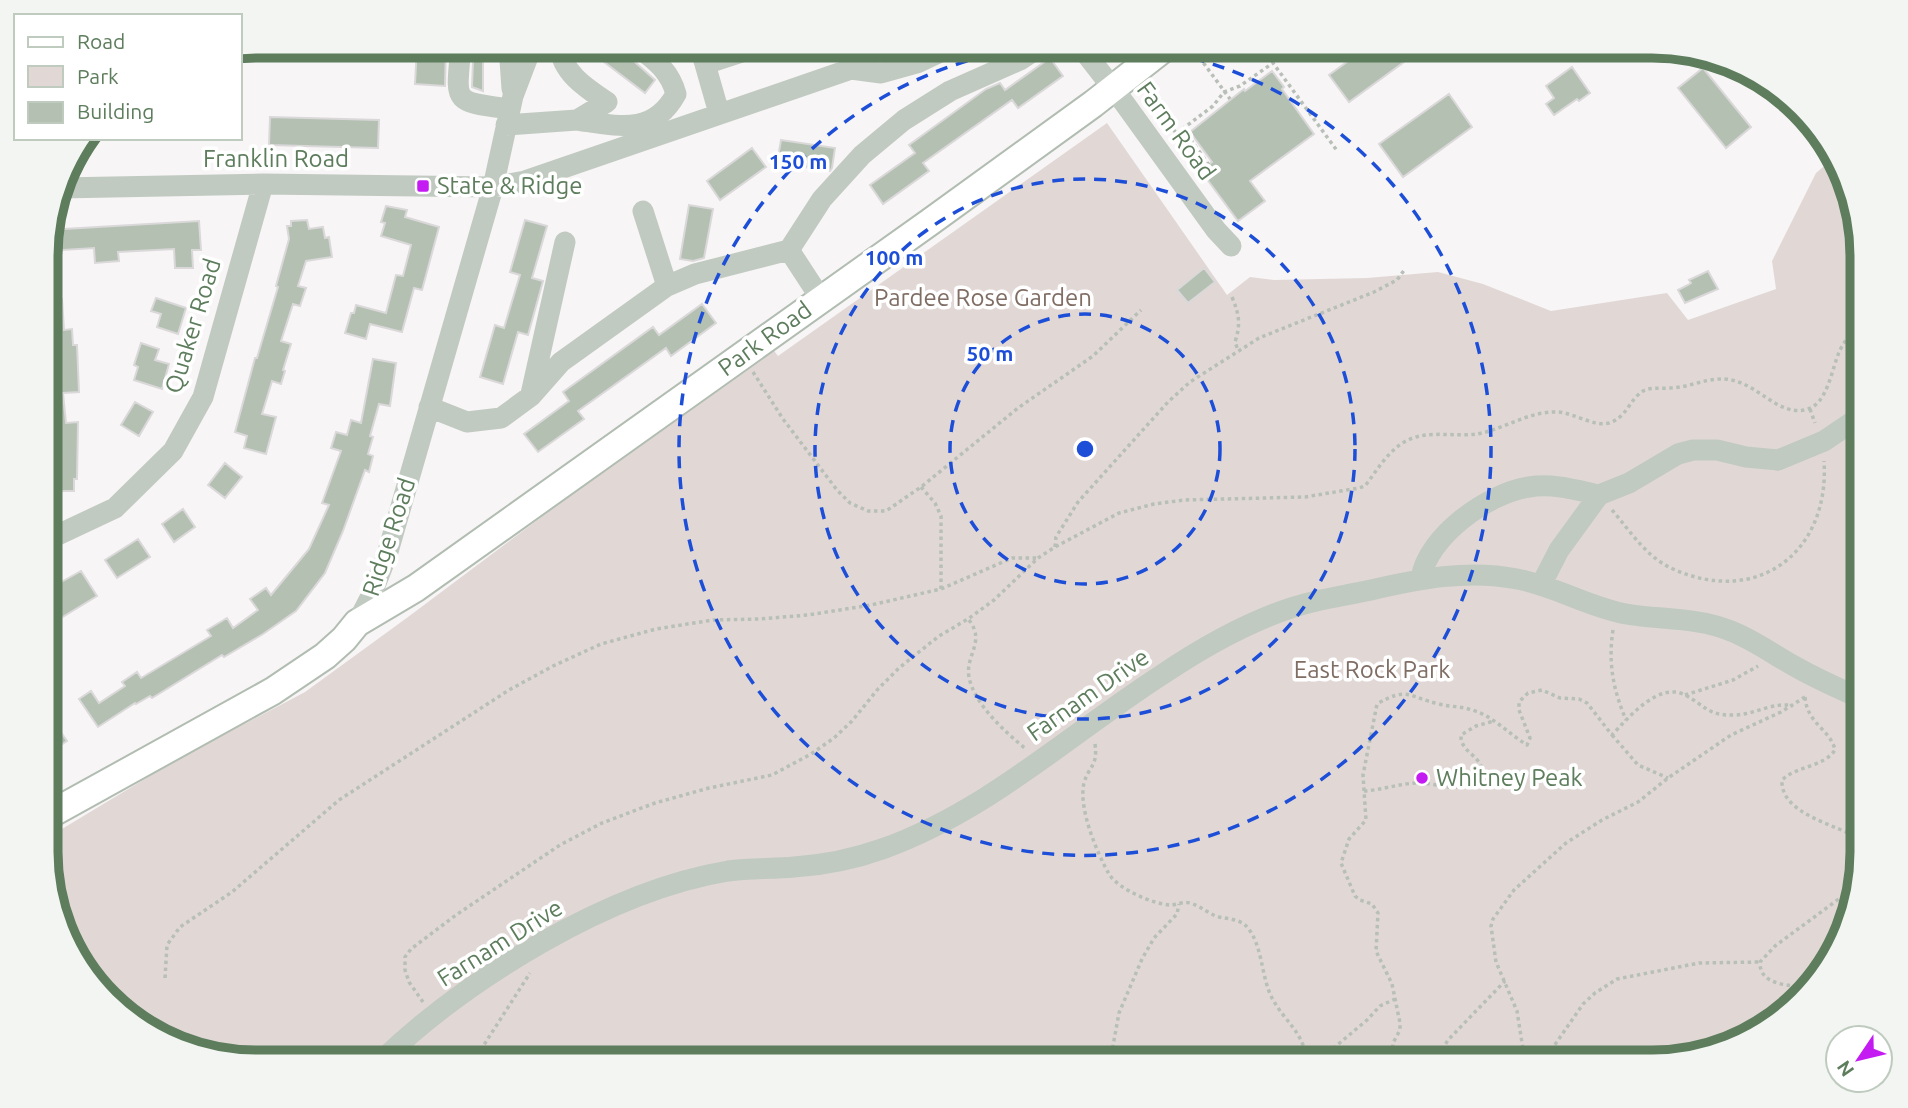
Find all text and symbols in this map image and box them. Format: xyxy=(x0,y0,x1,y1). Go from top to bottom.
legend xyxy=(14,14,242,140)
text: Road xyxy=(77,29,125,53)
text: Park xyxy=(77,64,119,88)
street label: Farm Road xyxy=(1132,76,1221,185)
text: Building xyxy=(77,99,154,123)
street label: Franklin Road xyxy=(203,145,349,172)
text: 150 m xyxy=(769,149,827,173)
place label: State & Ridge xyxy=(437,172,583,199)
marker: State & Ridge xyxy=(415,178,431,194)
text: 100 m xyxy=(865,245,923,269)
street label: Quaker Road xyxy=(159,255,226,397)
park label: Pardee Rose Garden xyxy=(874,284,1092,311)
street label: Park Road xyxy=(713,296,817,381)
text: 50 m xyxy=(967,341,1013,365)
centre of rings xyxy=(1073,437,1097,461)
street label: Ridge Road xyxy=(357,474,420,599)
street label: Farnam Drive xyxy=(1022,643,1154,746)
park label: East Rock Park xyxy=(1294,656,1450,683)
place label: Whitney Peak xyxy=(1436,764,1583,791)
marker: Whitney Peak xyxy=(1414,770,1430,786)
street label: Farnam Drive xyxy=(432,893,567,992)
north arrow xyxy=(1824,1024,1894,1094)
text: N xyxy=(1832,1057,1858,1081)

